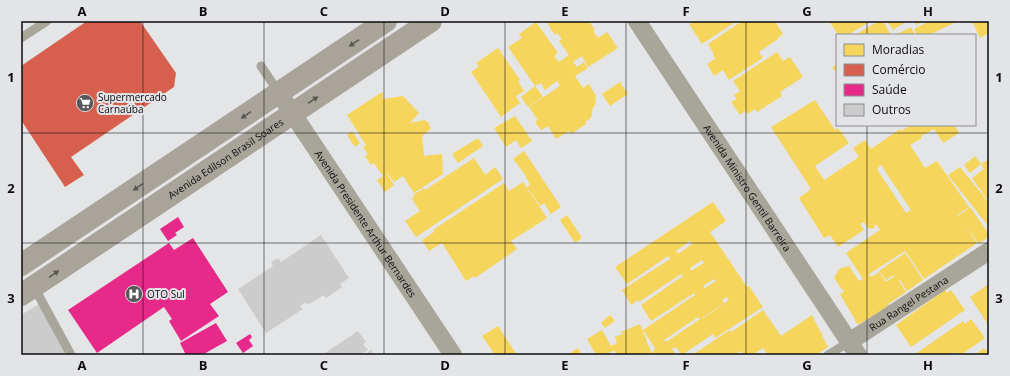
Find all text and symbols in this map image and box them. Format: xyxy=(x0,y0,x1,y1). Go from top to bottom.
text: A xyxy=(78,2,87,20)
text: B xyxy=(199,2,208,20)
text: C xyxy=(320,2,328,20)
text: D xyxy=(440,2,450,20)
text: E xyxy=(561,2,569,20)
text: F xyxy=(682,2,690,20)
text: G xyxy=(802,2,812,20)
text: H xyxy=(923,2,933,20)
legend xyxy=(836,34,976,126)
one-way arrow xyxy=(349,39,359,47)
text: Moradias xyxy=(872,41,925,58)
text: Comércio xyxy=(872,61,926,78)
text: 1 xyxy=(7,68,15,86)
text: 1 xyxy=(995,68,1003,86)
text: Saúde xyxy=(872,81,907,98)
place label: Supermercado Carnaúba xyxy=(98,90,167,116)
supermarket icon: Supermercado Carnaúba xyxy=(75,93,95,113)
one-way arrow xyxy=(307,96,318,104)
text: Outros xyxy=(872,101,911,118)
one-way arrow xyxy=(241,111,251,119)
street label: Avenida Edilson Brasil Soares xyxy=(165,114,286,202)
street label: Avenida Ministro Gentil Barreira xyxy=(700,122,794,254)
street label: Avenida Presidente Arthur Bernardes xyxy=(312,147,420,300)
text: 2 xyxy=(7,179,15,197)
text: 2 xyxy=(995,179,1003,197)
one-way arrow xyxy=(133,183,143,191)
one-way arrow xyxy=(48,270,59,278)
street label: Rua Rangel Pestana xyxy=(866,272,951,334)
hospital icon: OTO Sul xyxy=(124,284,144,304)
place label: OTO Sul xyxy=(147,287,185,301)
text: 3 xyxy=(7,289,15,307)
text: 3 xyxy=(995,289,1003,307)
text: A xyxy=(78,356,87,374)
text: B xyxy=(199,356,208,374)
text: C xyxy=(320,356,328,374)
text: D xyxy=(440,356,450,374)
text: E xyxy=(561,356,569,374)
text: F xyxy=(682,356,690,374)
text: G xyxy=(802,356,812,374)
text: H xyxy=(923,356,933,374)

